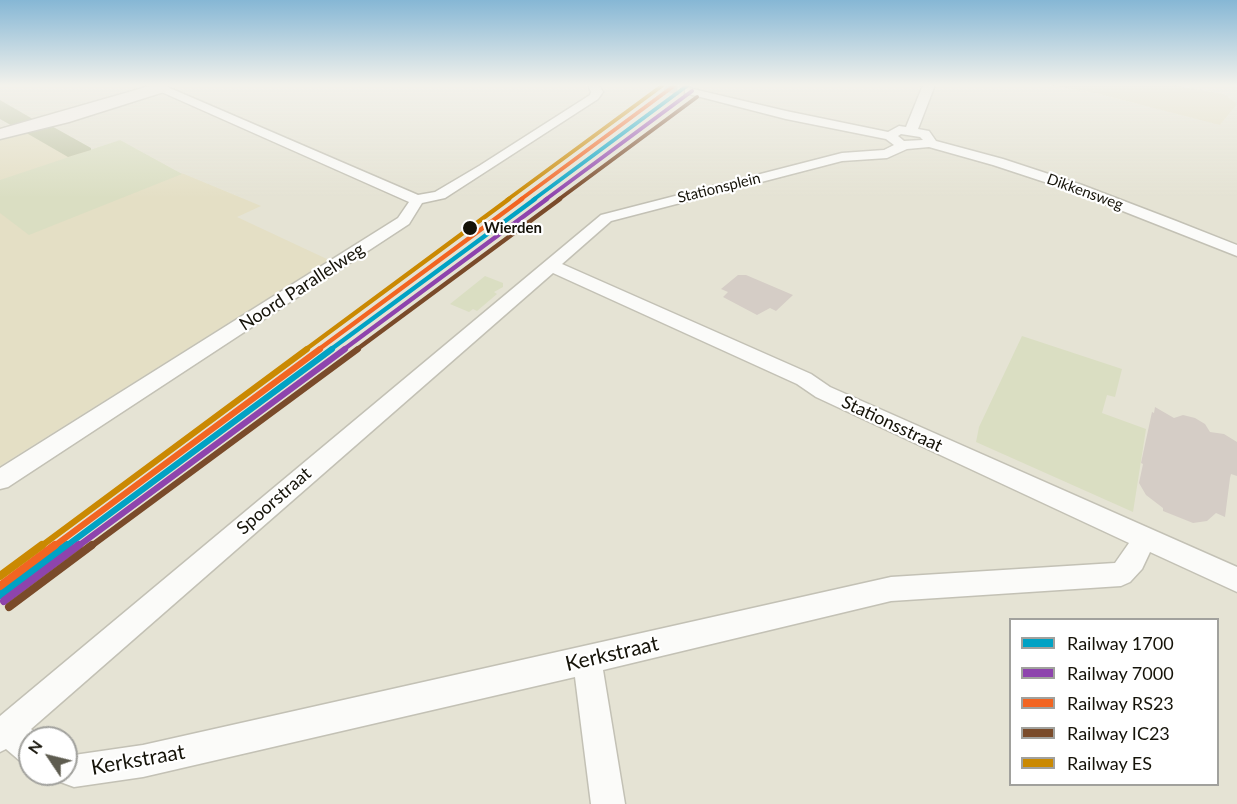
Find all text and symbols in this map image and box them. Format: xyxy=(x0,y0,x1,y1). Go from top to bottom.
street label: Stationsplein xyxy=(676,169,762,207)
street label: Dikkensweg xyxy=(1044,170,1126,214)
marker: Wierden xyxy=(461,219,479,237)
place label: Wierden xyxy=(484,219,542,237)
street label: Noord Parallelweg xyxy=(235,239,369,335)
street label: Stationsstraat xyxy=(838,391,946,457)
street label: Spoorstraat xyxy=(232,463,316,539)
legend xyxy=(1009,618,1219,786)
street label: Kerkstraat xyxy=(563,631,661,677)
text: Railway 1700 xyxy=(1067,632,1174,654)
text: Railway 7000 xyxy=(1067,662,1174,684)
text: Railway RS23 xyxy=(1067,692,1174,714)
text: Railway IC23 xyxy=(1067,722,1170,744)
north arrow xyxy=(18,726,78,786)
text: N xyxy=(23,736,46,757)
street label: Kerkstraat xyxy=(89,739,187,781)
text: Railway ES xyxy=(1067,752,1152,774)

